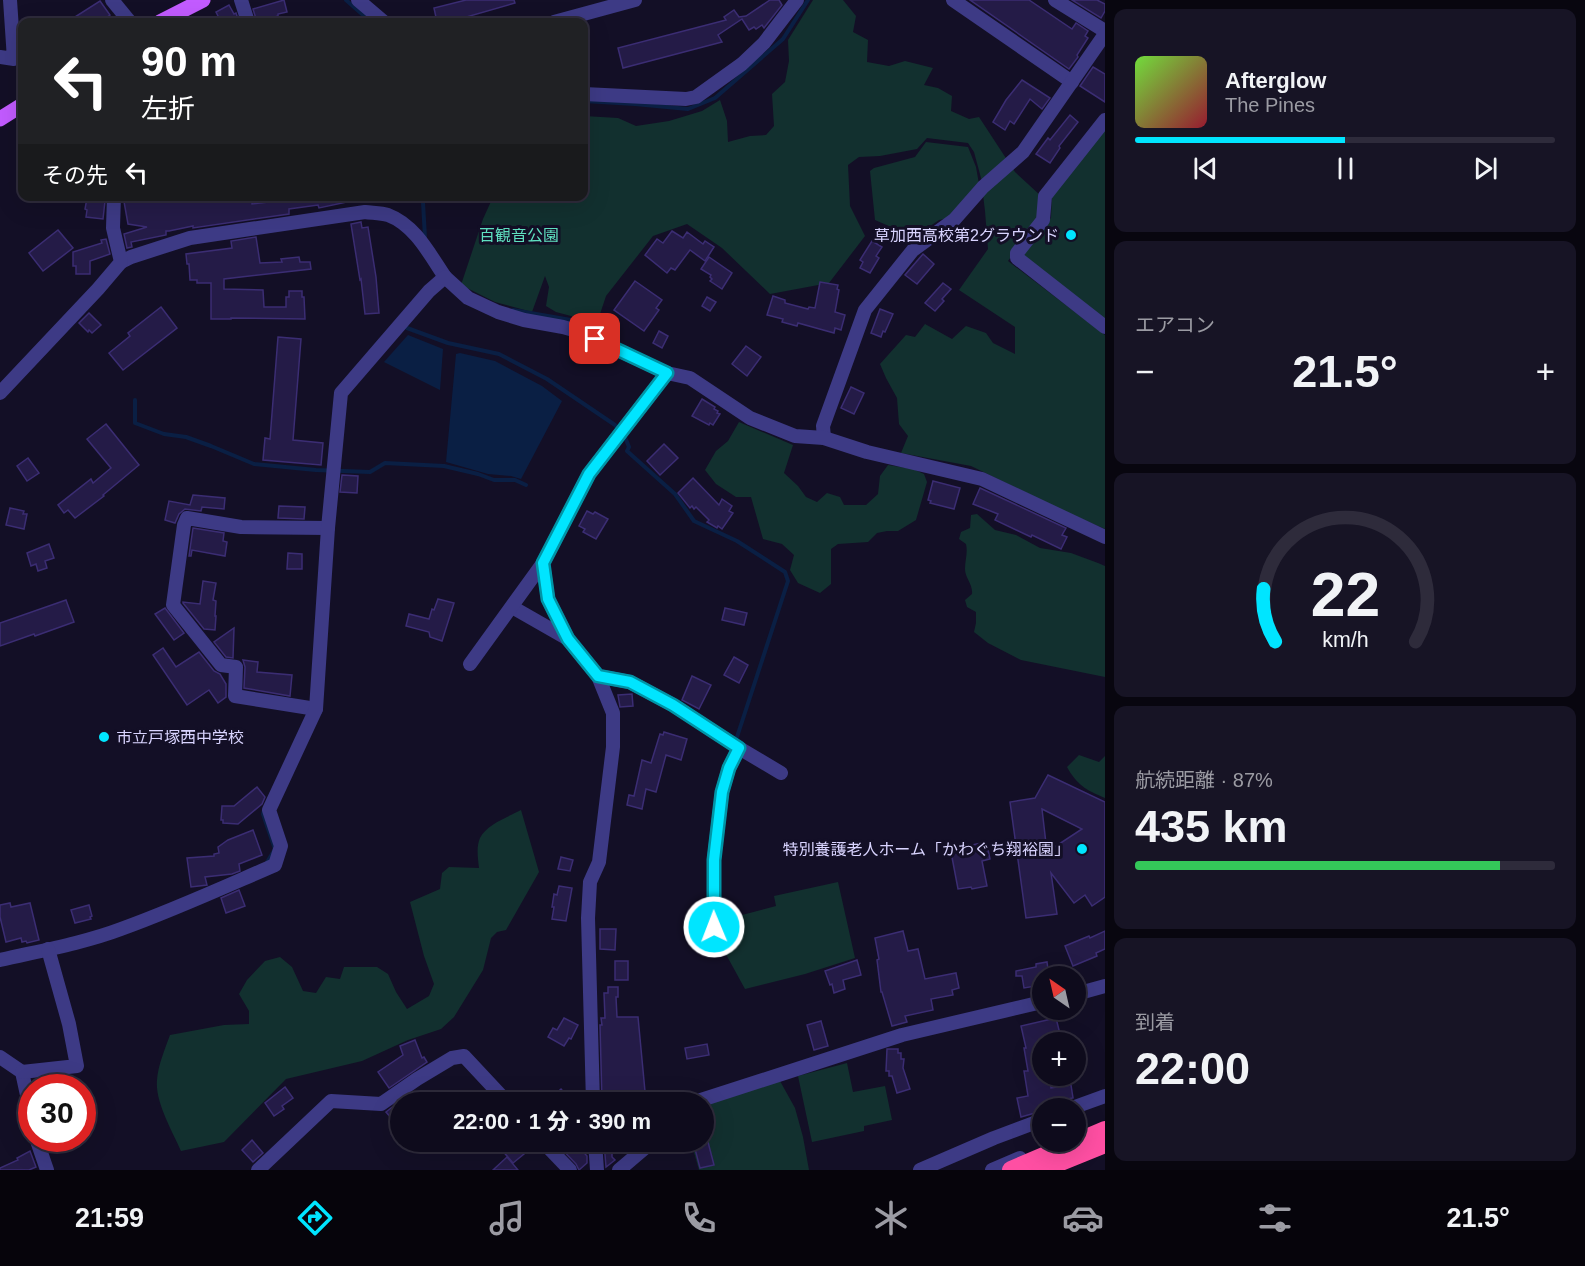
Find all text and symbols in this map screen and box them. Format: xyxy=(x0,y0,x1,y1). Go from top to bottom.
text: 90 m xyxy=(141,38,237,85)
icon: left xyxy=(42,42,120,120)
text: Afterglow xyxy=(1225,68,1326,93)
text: 左折 xyxy=(141,94,195,124)
text: The Pines xyxy=(1225,94,1315,116)
icon: previous xyxy=(1189,152,1222,185)
icon: pause xyxy=(1329,152,1362,185)
icon: next xyxy=(1469,152,1502,185)
icon: left xyxy=(120,156,153,189)
text: その先 xyxy=(42,163,108,188)
park label: 百観音公園 xyxy=(479,227,559,244)
place label: 草加西高校第2グラウンド xyxy=(874,227,1059,244)
marker: 草加西高校第2グラウンド xyxy=(1064,228,1078,242)
pin xyxy=(569,313,620,364)
text: エアコン xyxy=(1135,314,1215,336)
icon: arrive xyxy=(578,322,611,355)
text: 21.5° xyxy=(1292,346,1398,397)
text: − xyxy=(1135,353,1154,390)
text: + xyxy=(1536,353,1555,390)
text: 22 xyxy=(1310,560,1380,629)
text: km/h xyxy=(1322,628,1368,652)
place label: 市立戸塚西中学校 xyxy=(116,729,244,746)
marker: 市立戸塚西中学校 xyxy=(97,730,111,744)
text: 航続距離 · 87% xyxy=(1135,769,1273,791)
text: 435 km xyxy=(1135,801,1288,852)
place label: 特別養護老人ホーム「かわぐち翔裕園」 xyxy=(782,841,1070,858)
marker: 特別養護老人ホーム「かわぐち翔裕園」 xyxy=(1075,842,1089,856)
position arrow xyxy=(682,895,746,959)
north arrow xyxy=(1032,966,1086,1020)
map controls xyxy=(1032,966,1086,1152)
text: 到着 xyxy=(1135,1011,1175,1033)
button: + xyxy=(1032,1032,1086,1086)
text: 22:00 xyxy=(1135,1043,1250,1094)
speed limit sign: 30 xyxy=(18,1074,96,1152)
button: − xyxy=(1032,1098,1086,1152)
text: 22:00 · 1 分 · 390 m xyxy=(453,1109,651,1134)
icon: directions xyxy=(294,1197,336,1239)
icon: music xyxy=(486,1197,528,1239)
icon: phone xyxy=(678,1197,720,1239)
icon: climate xyxy=(870,1197,912,1239)
icon: car xyxy=(1062,1197,1104,1239)
icon: filters xyxy=(1254,1197,1296,1239)
text: 21:59 xyxy=(75,1203,144,1233)
text: 21.5° xyxy=(1447,1203,1510,1233)

